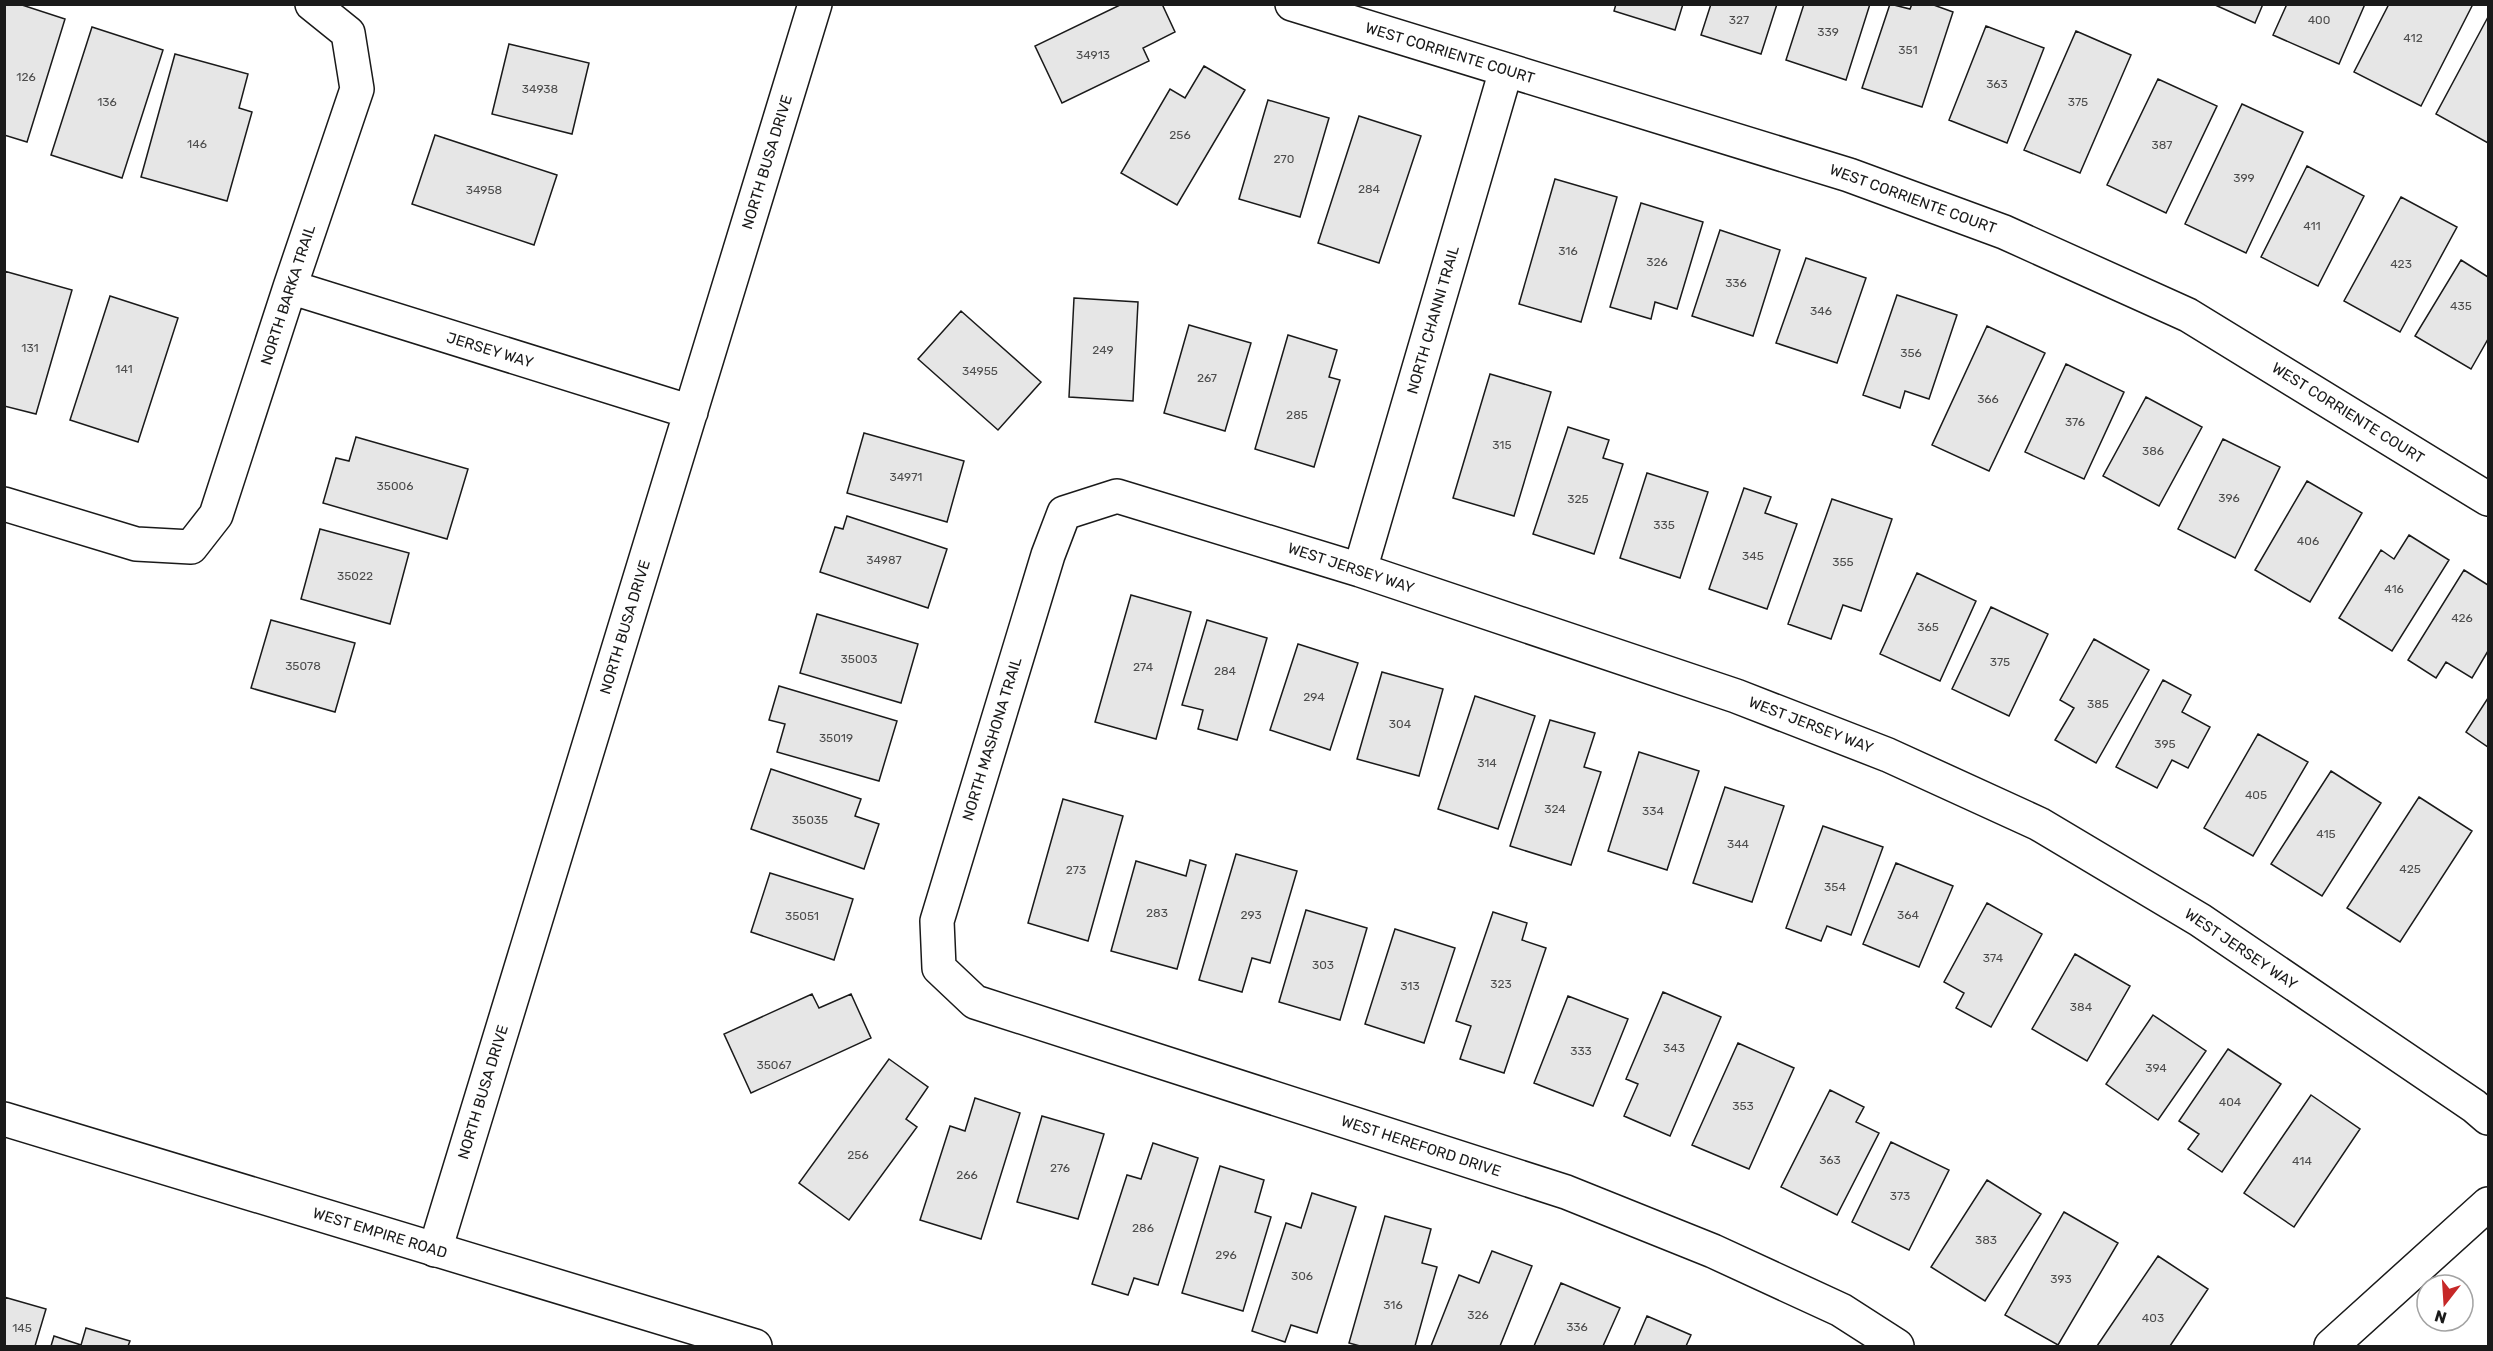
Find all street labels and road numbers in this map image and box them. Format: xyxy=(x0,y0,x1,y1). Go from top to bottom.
street label: WEST CORRIENTE COURT xyxy=(1363,19,1537,87)
street label: NORTH BUSA DRIVE xyxy=(738,93,796,231)
street label: WEST CORRIENTE COURT xyxy=(1827,160,1999,238)
street label: NORTH BARKA TRAIL xyxy=(257,222,319,367)
street label: NORTH CHANNI TRAIL xyxy=(1403,243,1463,396)
street label: JERSEY WAY xyxy=(444,328,536,372)
street label: WEST CORRIENTE COURT xyxy=(2269,359,2428,467)
street label: WEST JERSEY WAY xyxy=(1285,539,1417,597)
street label: NORTH BUSA DRIVE xyxy=(596,558,654,696)
street label: NORTH MASHONA TRAIL xyxy=(959,655,1026,823)
street label: WEST JERSEY WAY xyxy=(1746,693,1876,757)
street label: WEST JERSEY WAY xyxy=(2181,905,2301,994)
street label: NORTH BUSA DRIVE xyxy=(454,1023,512,1161)
street label: WEST HEREFORD DRIVE xyxy=(1339,1112,1503,1180)
street label: WEST EMPIRE ROAD xyxy=(311,1204,449,1262)

